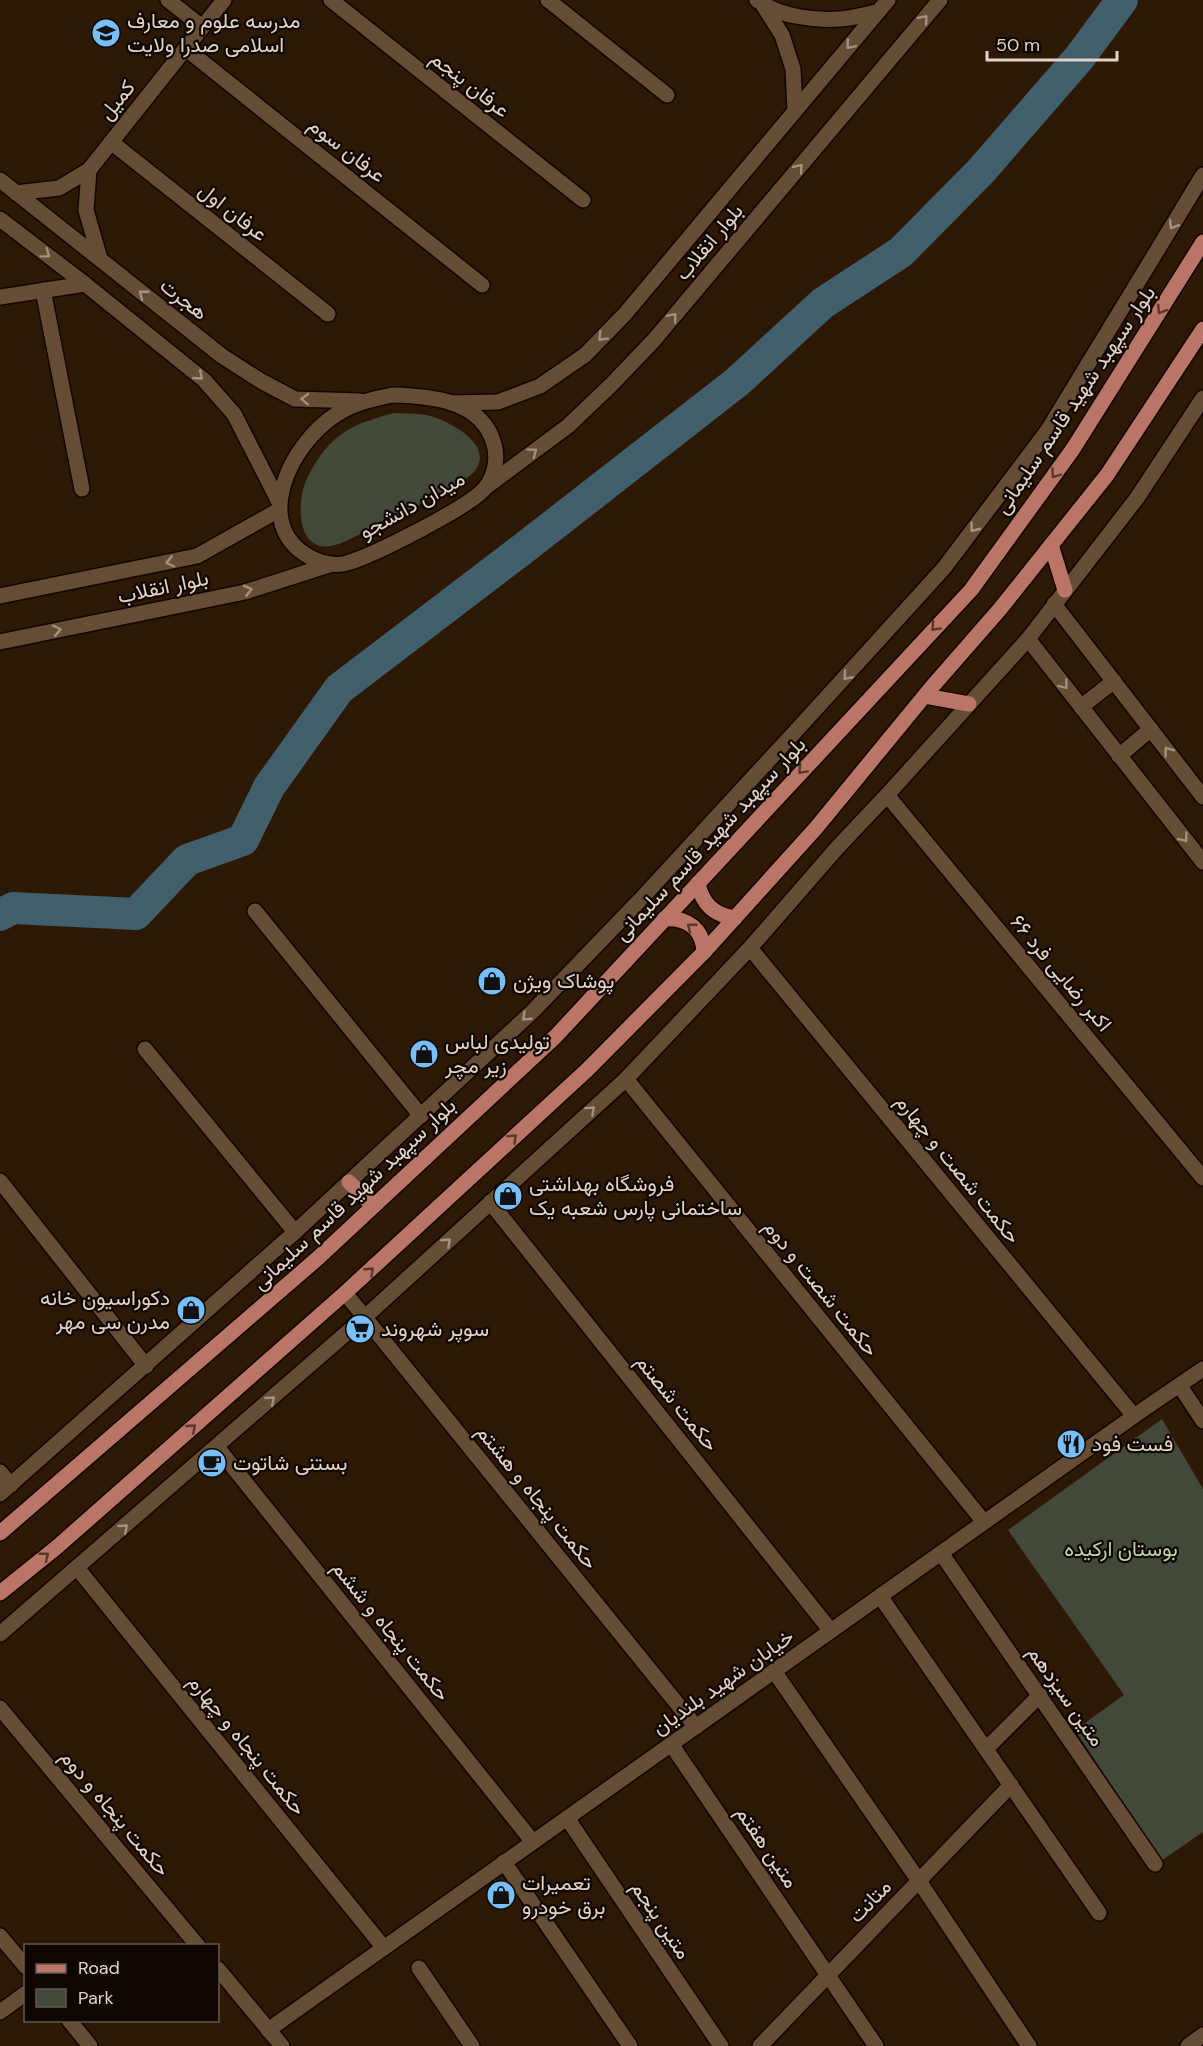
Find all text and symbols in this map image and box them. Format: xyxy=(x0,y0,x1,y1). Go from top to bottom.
place label: مدرسه علوم و معارف اسلامی صدرا ولایت xyxy=(127,7,301,59)
one-way arrow xyxy=(917,15,928,26)
school or university icon: مدرسه علوم و معارف اسلامی صدرا ولایت xyxy=(90,17,122,49)
scale bar xyxy=(987,24,1118,62)
text: 50 m xyxy=(996,33,1040,57)
one-way arrow xyxy=(847,38,858,49)
street label: عرفان پنجم xyxy=(424,44,516,124)
street label: کمیل xyxy=(92,74,142,126)
street label: عرفان سوم xyxy=(303,111,391,189)
one-way arrow xyxy=(791,164,802,175)
street label: عرفان اول xyxy=(193,176,273,248)
street label: بلوار انقلاب xyxy=(669,198,749,286)
one-way arrow xyxy=(1168,219,1180,229)
one-way arrow xyxy=(40,247,51,258)
street label: هجرت xyxy=(154,271,214,327)
street label: بلوار سپهبد شهید قاسم سلیمانی xyxy=(988,280,1162,520)
one-way arrow xyxy=(139,290,150,301)
one-way arrow xyxy=(1156,304,1168,314)
one-way arrow xyxy=(666,313,677,324)
one-way arrow xyxy=(598,331,609,341)
one-way arrow xyxy=(192,369,203,380)
one-way arrow xyxy=(300,393,309,405)
one-way arrow xyxy=(526,448,537,459)
street label: میدان دانشجو xyxy=(354,464,470,546)
one-way arrow xyxy=(1051,467,1062,478)
one-way arrow xyxy=(970,522,981,533)
one-way arrow xyxy=(165,555,175,568)
street label: بلوار انقلاب xyxy=(115,564,211,610)
one-way arrow xyxy=(243,585,253,598)
one-way arrow xyxy=(932,620,943,631)
one-way arrow xyxy=(52,624,62,637)
one-way arrow xyxy=(843,669,854,679)
one-way arrow xyxy=(1056,678,1067,689)
street label: بلوار سپهبد شهید قاسم سلیمانی xyxy=(608,731,812,947)
one-way arrow xyxy=(1164,746,1175,757)
one-way arrow xyxy=(799,763,810,774)
one-way arrow xyxy=(1176,831,1187,842)
street label: ۶۶ اکبر رضایی فرد xyxy=(1004,909,1118,1037)
one-way arrow xyxy=(687,924,698,935)
shop icon: پوشاک ویژن xyxy=(476,965,508,997)
place label: پوشاک ویژن xyxy=(513,967,614,995)
one-way arrow xyxy=(523,1010,533,1021)
place label: تولیدی لباس زیر مچر xyxy=(444,1028,550,1080)
shop icon: تولیدی لباس زیر مچر xyxy=(408,1038,440,1070)
street label: حکمت شصت و چهارم xyxy=(889,1088,1027,1250)
street label: بلوار سپهبد شهید قاسم سلیمانی xyxy=(246,1092,462,1296)
one-way arrow xyxy=(585,1106,595,1117)
one-way arrow xyxy=(506,1135,517,1146)
place label: فروشگاه بهداشتی ساختمانی پارس شعبه یک xyxy=(529,1170,742,1222)
shop icon: فروشگاه بهداشتی ساختمانی پارس شعبه یک xyxy=(492,1180,524,1212)
street label: حکمت شصت و دوم xyxy=(757,1214,885,1362)
one-way arrow xyxy=(440,1238,451,1249)
one-way arrow xyxy=(363,1267,373,1278)
place label: دکوراسیون خانه مدرن سی مهر xyxy=(40,1284,170,1336)
shop icon: دکوراسیون خانه مدرن سی مهر xyxy=(175,1294,207,1326)
supermarket icon: سوپر شهروند xyxy=(344,1313,376,1345)
place label: سوپر شهروند xyxy=(381,1315,489,1343)
street label: حکمت شصتم xyxy=(629,1349,725,1457)
one-way arrow xyxy=(264,1396,275,1407)
street label: حکمت پنجاه و هشتم xyxy=(470,1419,604,1575)
one-way arrow xyxy=(185,1424,196,1435)
restaurant icon: فست فود xyxy=(1055,1428,1087,1460)
place label: فست فود xyxy=(1092,1430,1173,1458)
cafe icon: بستنی شاتوت xyxy=(196,1447,228,1479)
place label: بستنی شاتوت xyxy=(233,1449,347,1477)
one-way arrow xyxy=(117,1524,128,1535)
park label: بوستان ارکیده xyxy=(1064,1535,1178,1563)
one-way arrow xyxy=(38,1552,49,1563)
street label: حکمت پنجاه و ششم xyxy=(326,1555,456,1707)
street label: خیابان شهید بلندیان xyxy=(646,1623,800,1741)
street label: متین سیزدهم xyxy=(1021,1640,1111,1752)
street label: حکمت پنجاه و چهارم xyxy=(181,1669,313,1821)
street label: حکمت پنجاه و دوم xyxy=(54,1744,176,1882)
street label: متین هفتم xyxy=(729,1800,805,1894)
place label: تعمیرات برق خودرو xyxy=(522,1869,606,1921)
street label: متانت xyxy=(842,1873,898,1929)
street label: متین پنجم xyxy=(624,1875,698,1965)
shop icon: تعمیرات برق خودرو xyxy=(485,1879,517,1911)
legend xyxy=(24,1944,219,2022)
text: Road xyxy=(78,1956,120,1980)
text: Park xyxy=(78,1986,114,2010)

